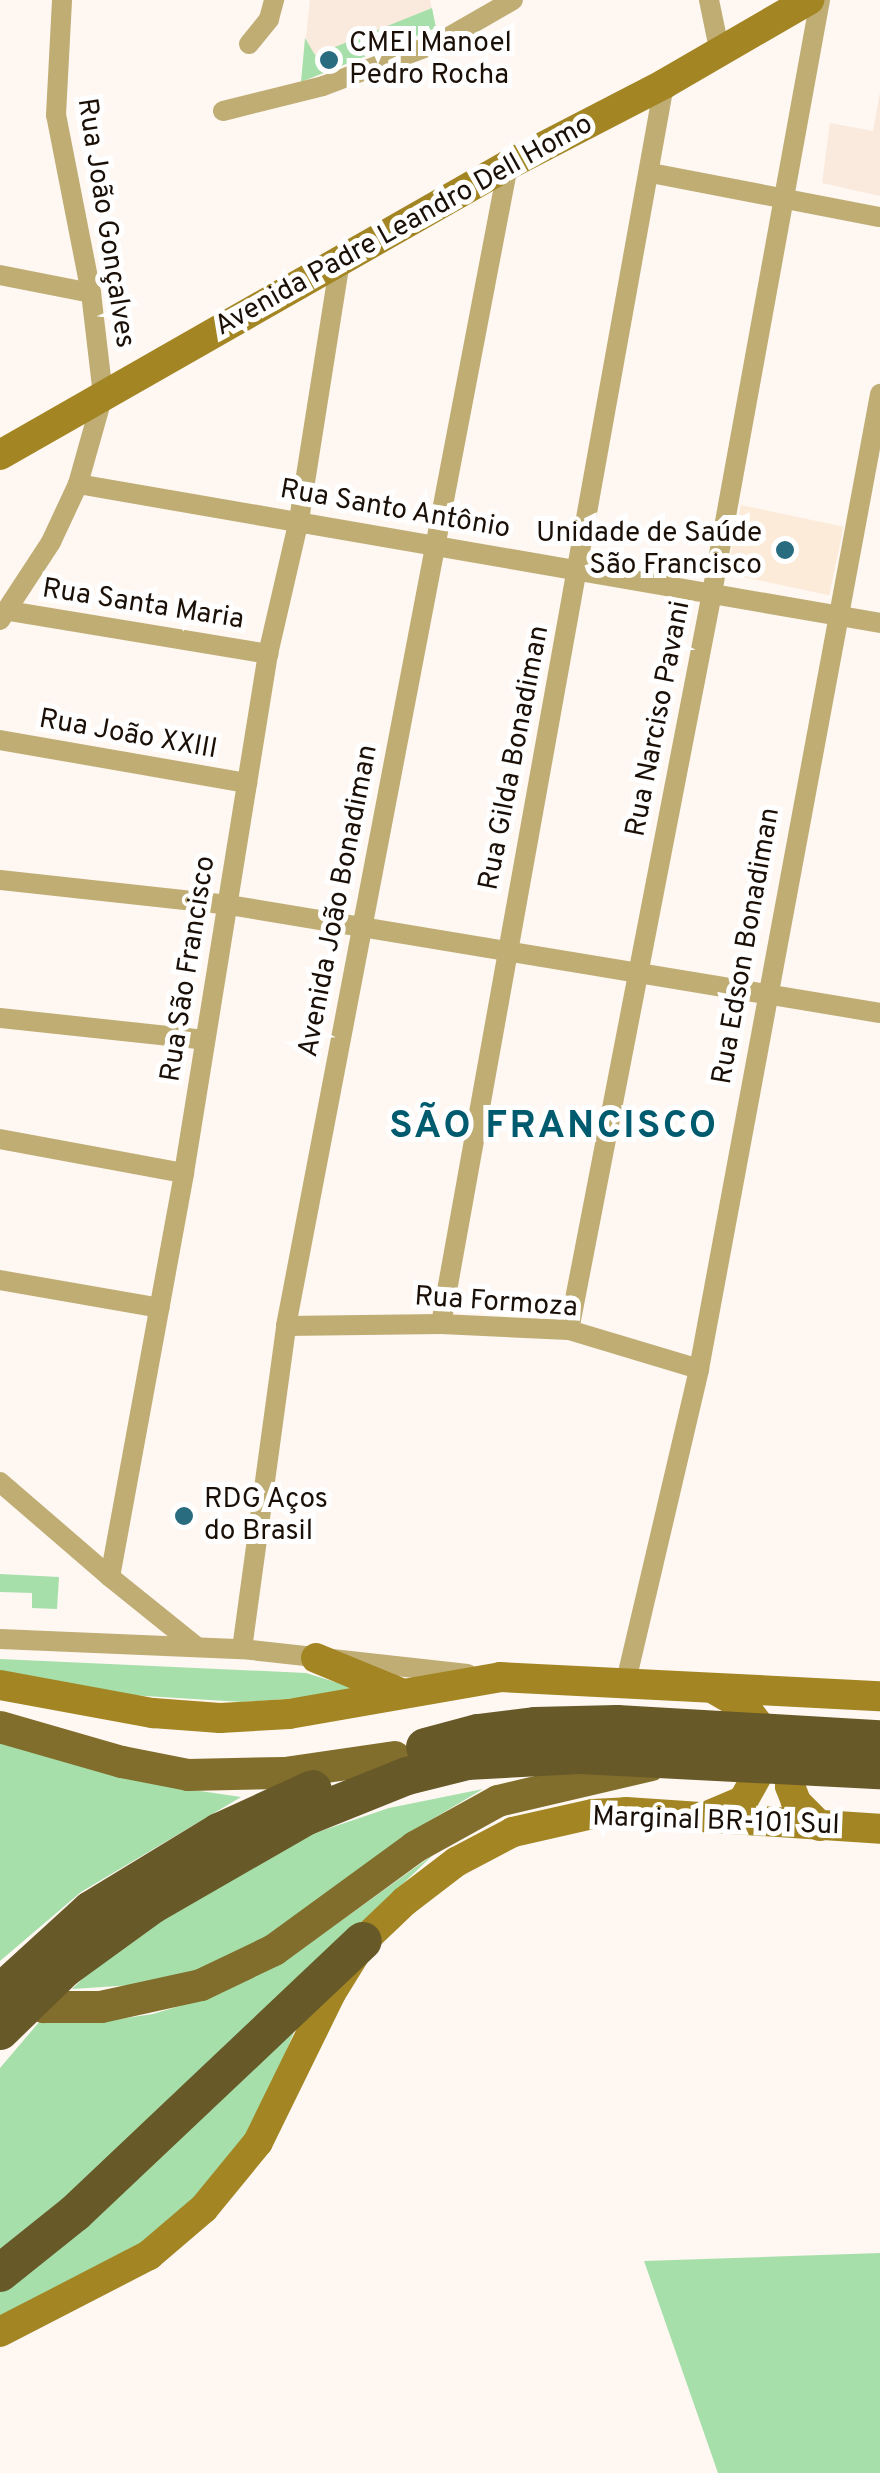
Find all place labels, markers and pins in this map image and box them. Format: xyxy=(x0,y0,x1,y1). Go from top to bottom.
place label: CMEI Manoel Pedro Rocha xyxy=(349,27,512,93)
marker: CMEI Manoel Pedro Rocha xyxy=(318,49,340,71)
place label: Unidade de Saúde São Francisco xyxy=(536,517,762,583)
marker: Unidade de Saúde São Francisco xyxy=(772,537,798,563)
place label: RDG Aços do Brasil xyxy=(204,1483,329,1549)
marker: RDG Aços do Brasil xyxy=(173,1505,195,1527)

